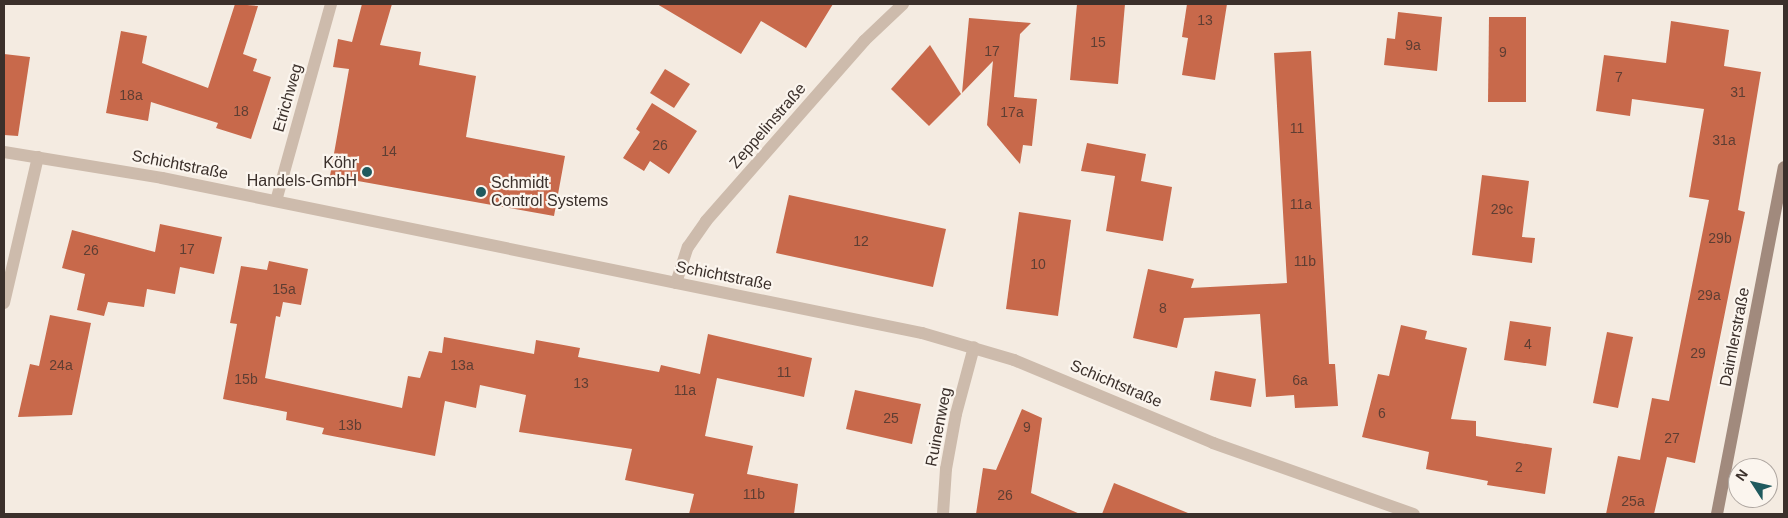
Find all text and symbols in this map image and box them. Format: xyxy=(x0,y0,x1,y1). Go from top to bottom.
house number: 13 xyxy=(1197,12,1213,28)
house number: 15 xyxy=(1090,34,1106,50)
house number: 9a xyxy=(1405,37,1421,53)
house number: 17 xyxy=(984,43,1000,59)
house number: 9 xyxy=(1499,44,1507,60)
street label: Etrichweg xyxy=(269,62,307,134)
house number: 7 xyxy=(1615,69,1623,85)
street label: Zeppelinstraße xyxy=(726,79,810,173)
house number: 31 xyxy=(1730,84,1746,100)
house number: 18a xyxy=(119,87,143,103)
house number: 18 xyxy=(233,103,249,119)
house number: 17a xyxy=(1000,104,1024,120)
house number: 11 xyxy=(1290,120,1304,136)
house number: 31a xyxy=(1712,132,1736,148)
house number: 26 xyxy=(652,137,668,153)
house number: 14 xyxy=(381,143,397,159)
street label: Schichtstraße xyxy=(130,146,230,184)
place label: Köhr Handels-GmbH xyxy=(247,153,357,191)
marker: Köhr Handels-GmbH xyxy=(361,166,373,178)
place label: Schmidt Control Systems xyxy=(491,173,608,211)
marker: Schmidt Control Systems xyxy=(475,186,487,198)
house number: 11a xyxy=(1290,196,1312,212)
house number: 29c xyxy=(1491,201,1513,217)
house number: 29b xyxy=(1708,230,1732,246)
house number: 12 xyxy=(853,233,869,249)
house number: 17 xyxy=(179,241,195,257)
house number: 26 xyxy=(83,242,99,258)
house number: 11b xyxy=(1294,253,1316,269)
house number: 10 xyxy=(1030,256,1046,272)
street label: Schichtstraße xyxy=(674,257,774,295)
house number: 15a xyxy=(272,281,296,297)
street label: Daimlerstraße xyxy=(1716,286,1754,388)
house number: 29a xyxy=(1697,287,1721,303)
house number: 8 xyxy=(1159,300,1167,316)
house number: 4 xyxy=(1524,336,1532,352)
house number: 29 xyxy=(1690,345,1706,361)
street label: Schichtstraße xyxy=(1067,356,1165,412)
house number: 24a xyxy=(49,357,73,373)
house number: 13a xyxy=(450,357,474,373)
house number: 11 xyxy=(777,364,791,380)
house number: 15b xyxy=(234,371,258,387)
house number: 6a xyxy=(1292,372,1308,388)
house number: 13 xyxy=(573,375,589,391)
house number: 11a xyxy=(674,382,696,398)
street label: Ruinenweg xyxy=(922,386,956,468)
house number: 6 xyxy=(1378,405,1386,421)
house number: 25 xyxy=(883,410,899,426)
house number: 13b xyxy=(338,417,362,433)
house number: 9 xyxy=(1023,419,1031,435)
house number: 27 xyxy=(1664,430,1680,446)
north arrow xyxy=(1728,458,1778,508)
house number: 2 xyxy=(1515,459,1523,475)
text: N xyxy=(1732,466,1751,484)
house number: 11b xyxy=(743,486,765,502)
house number: 26 xyxy=(997,487,1013,503)
house number: 25a xyxy=(1621,493,1645,509)

